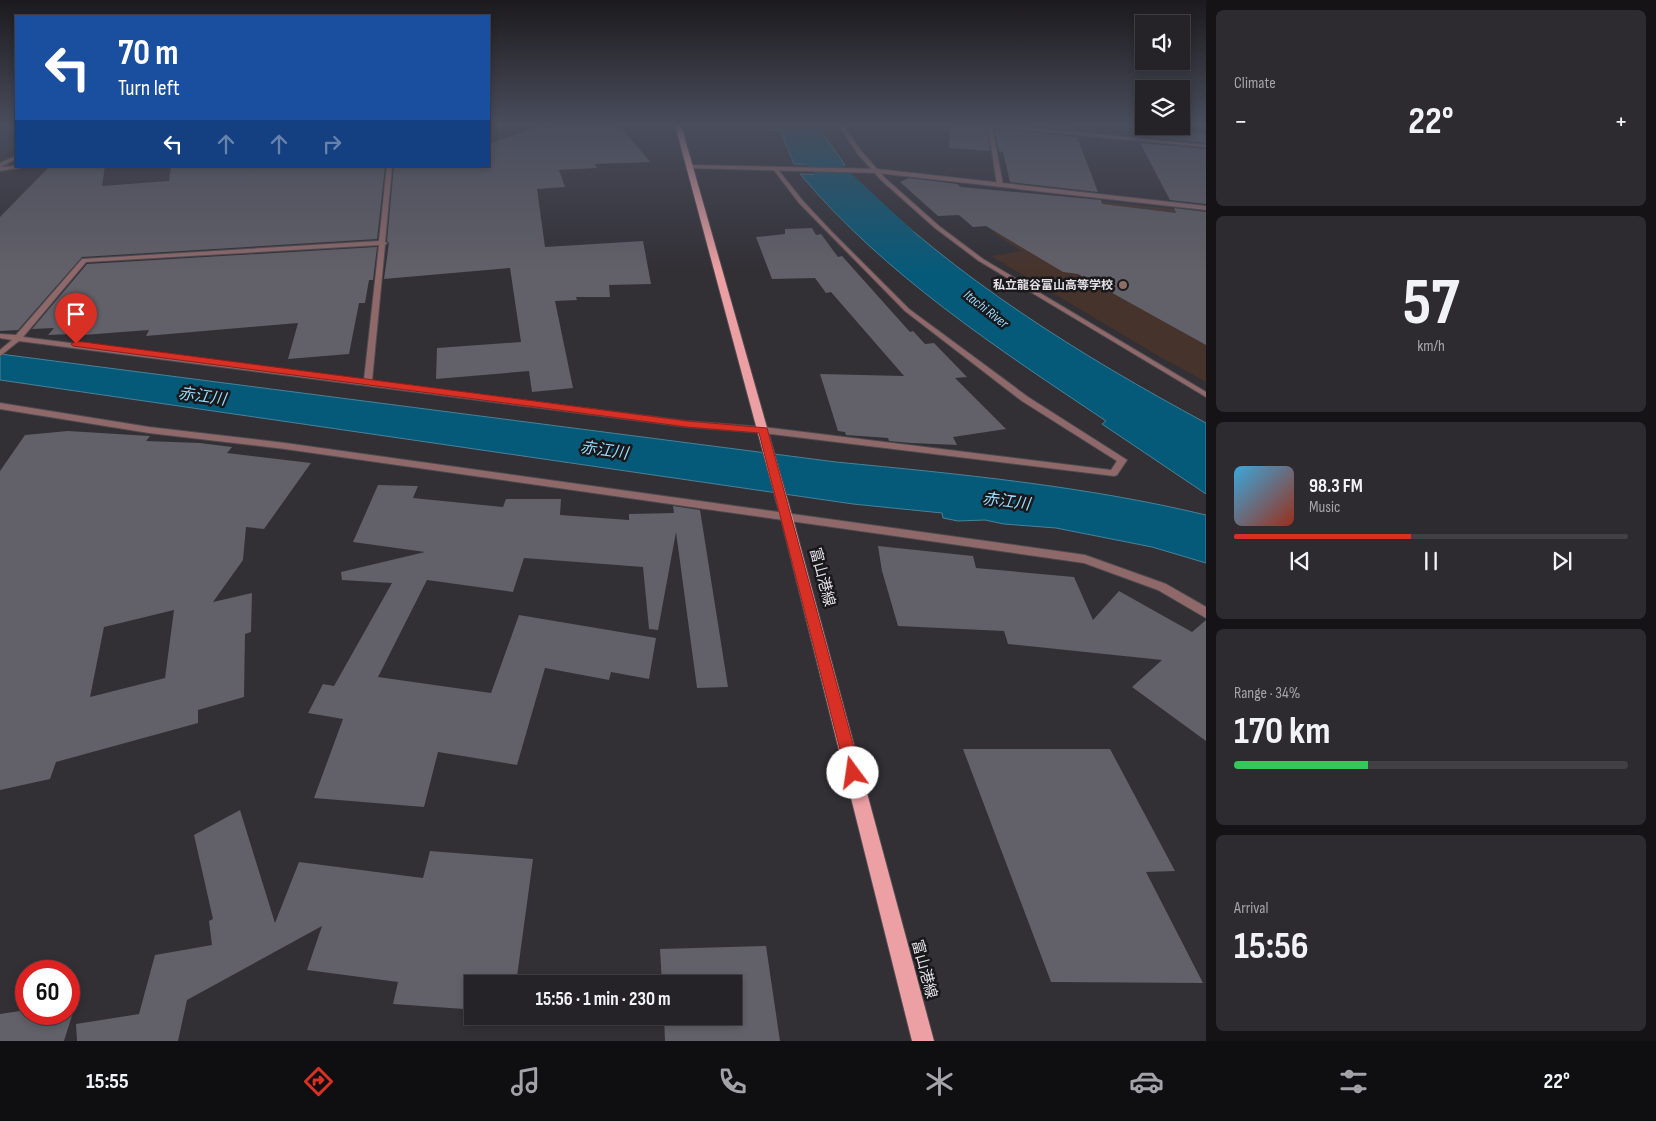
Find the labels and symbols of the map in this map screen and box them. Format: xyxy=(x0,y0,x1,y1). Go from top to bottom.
place label: 私立龍谷富山高等学校 xyxy=(993,278,1113,293)
marker: 私立龍谷富山高等学校 xyxy=(1117,279,1129,291)
water label: Itachi River xyxy=(960,286,1013,332)
pin xyxy=(55,293,97,344)
water label: 赤江川 xyxy=(177,384,229,410)
water label: 赤江川 xyxy=(579,438,631,464)
water label: 赤江川 xyxy=(981,490,1033,515)
street label: 富山港線 xyxy=(805,546,839,608)
position arrow xyxy=(826,746,878,798)
street label: 富山港線 xyxy=(907,938,941,1000)
speed limit sign: 60 xyxy=(15,960,80,1025)

